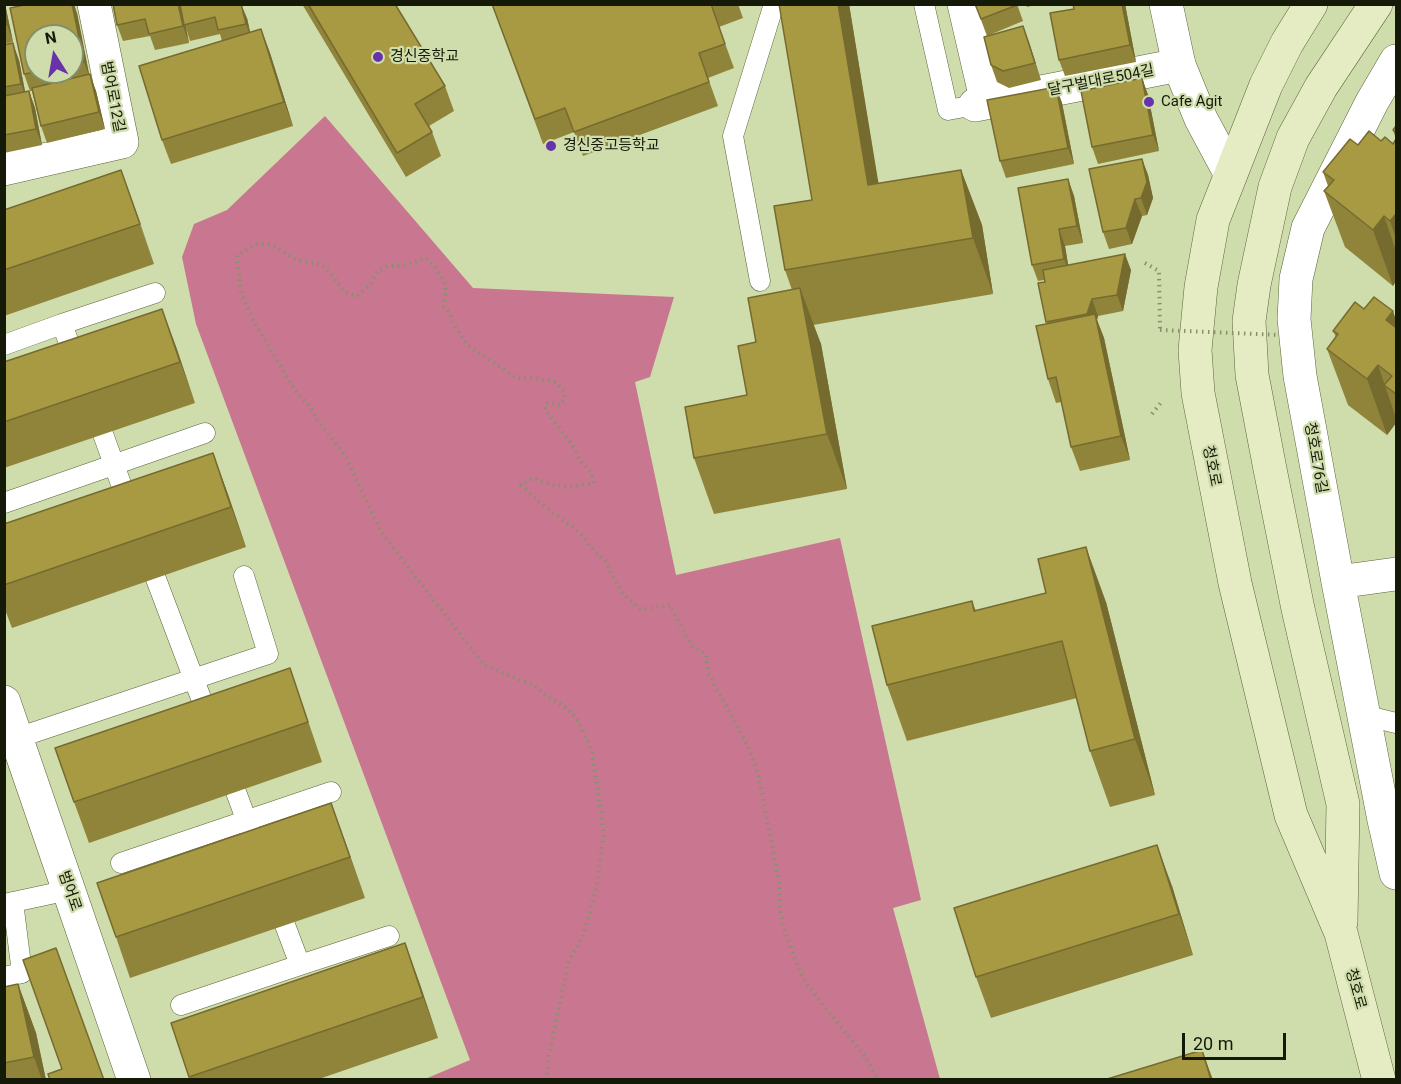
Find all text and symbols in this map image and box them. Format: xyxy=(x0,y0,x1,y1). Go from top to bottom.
north arrow xyxy=(24,24,84,84)
text: N xyxy=(43,27,58,48)
place label: 경신중학교 xyxy=(390,48,459,66)
marker: 경신중학교 xyxy=(371,50,385,64)
street label: 범어로12길 xyxy=(96,60,128,134)
street label: 달구벌대로504길 xyxy=(1046,62,1156,100)
place label: Cafe Agit xyxy=(1161,93,1222,111)
marker: Cafe Agit xyxy=(1142,95,1156,109)
place label: 경신중고등학교 xyxy=(563,137,660,155)
marker: 경신중고등학교 xyxy=(544,139,558,153)
street label: 청호로76길 xyxy=(1300,421,1330,495)
street label: 청호로 xyxy=(1198,444,1224,488)
street label: 범어로 xyxy=(54,868,84,914)
street label: 청호로 xyxy=(1341,967,1369,1011)
scale bar xyxy=(1185,1021,1288,1059)
text: 20 m xyxy=(1193,1033,1233,1054)

